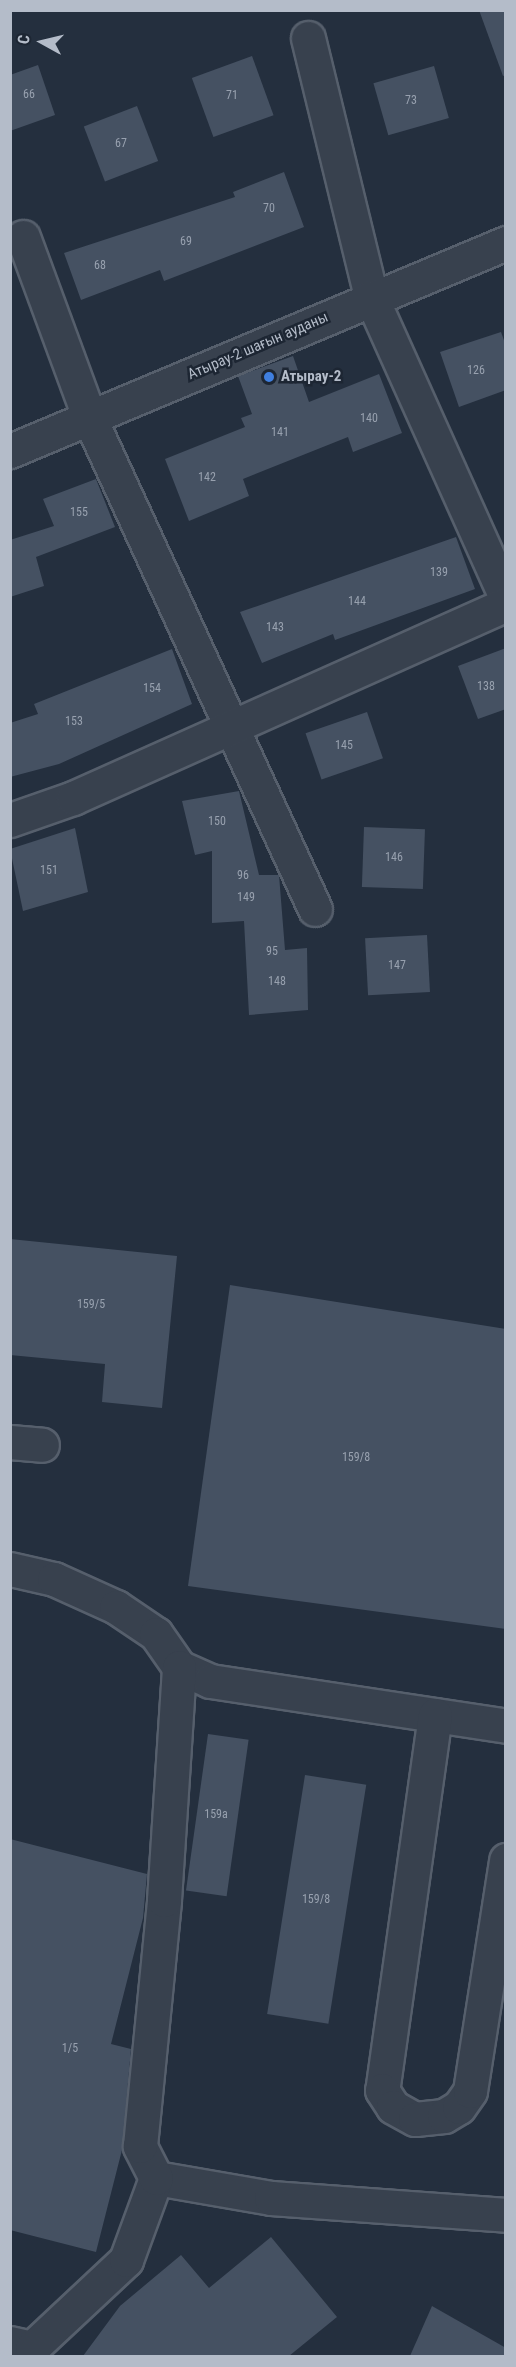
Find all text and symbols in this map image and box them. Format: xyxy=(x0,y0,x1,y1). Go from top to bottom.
north arrow xyxy=(12,12,72,72)
text: С xyxy=(14,34,34,45)
house number: 66 xyxy=(23,88,35,102)
house number: 71 xyxy=(226,89,238,103)
house number: 73 xyxy=(405,94,417,108)
house number: 67 xyxy=(115,137,127,151)
house number: 70 xyxy=(263,202,275,216)
house number: 69 xyxy=(180,235,192,249)
house number: 68 xyxy=(94,259,106,273)
street label: Атырау-2 шағын ауданы xyxy=(185,308,331,384)
house number: 126 xyxy=(467,364,485,378)
place label: Атырау-2 xyxy=(281,368,341,386)
marker: Атырау-2 xyxy=(262,370,276,384)
house number: 140 xyxy=(360,412,378,426)
house number: 141 xyxy=(271,426,289,440)
house number: 142 xyxy=(198,471,216,485)
house number: 155 xyxy=(70,506,88,520)
house number: 139 xyxy=(430,566,448,580)
house number: 144 xyxy=(348,595,366,609)
house number: 143 xyxy=(266,621,284,635)
house number: 138 xyxy=(477,680,495,694)
house number: 154 xyxy=(143,682,161,696)
house number: 153 xyxy=(65,715,83,729)
house number: 145 xyxy=(335,739,353,753)
house number: 150 xyxy=(208,815,226,829)
house number: 146 xyxy=(385,851,403,865)
house number: 151 xyxy=(40,864,58,878)
house number: 96 xyxy=(237,869,249,883)
house number: 149 xyxy=(237,891,255,905)
house number: 95 xyxy=(266,945,278,959)
house number: 147 xyxy=(388,959,406,973)
house number: 148 xyxy=(268,975,286,989)
house number: 159/5 xyxy=(77,1298,105,1312)
house number: 159/8 xyxy=(342,1451,370,1465)
house number: 159а xyxy=(204,1808,228,1822)
house number: 159/8 xyxy=(302,1893,330,1907)
house number: 1/5 xyxy=(62,2042,78,2056)

